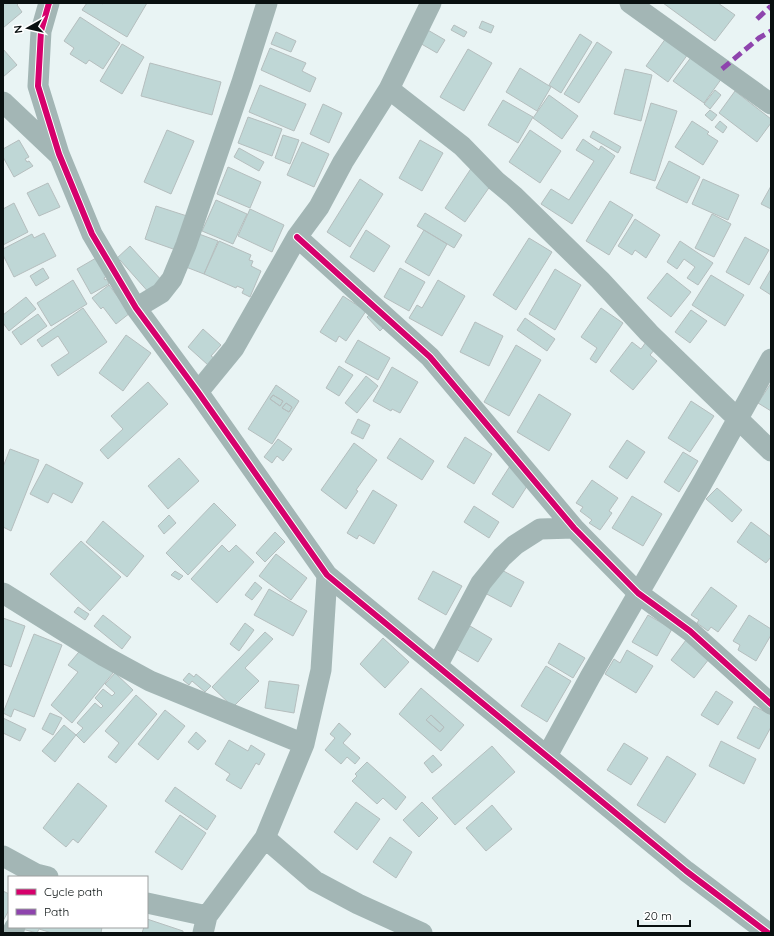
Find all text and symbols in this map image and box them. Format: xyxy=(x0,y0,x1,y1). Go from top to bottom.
north arrow xyxy=(8,8,48,48)
text: N xyxy=(11,24,26,34)
legend xyxy=(8,876,148,928)
text: Cycle path xyxy=(44,884,103,899)
scale bar xyxy=(638,902,690,928)
text: Path xyxy=(44,904,69,919)
text: 20 m xyxy=(644,908,672,923)

